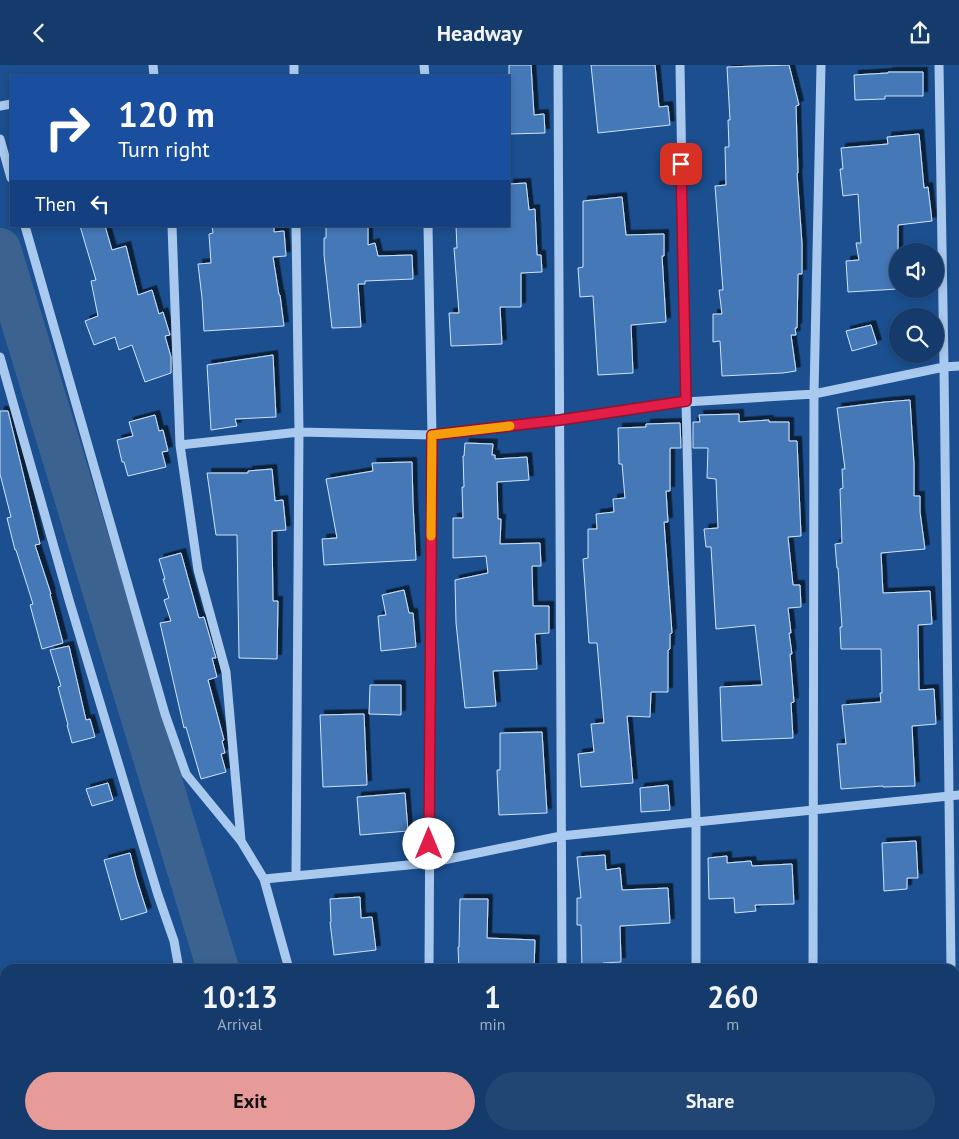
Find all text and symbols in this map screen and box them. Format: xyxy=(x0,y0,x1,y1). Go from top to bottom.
icon: back xyxy=(25,19,53,47)
text: Headway xyxy=(437,19,522,47)
icon: share xyxy=(906,19,934,47)
text: 120 m xyxy=(118,91,215,137)
icon: right xyxy=(35,95,100,160)
text: Turn right xyxy=(118,135,210,163)
pin xyxy=(660,143,702,185)
icon: arrive xyxy=(667,150,695,178)
icon: left xyxy=(86,190,114,218)
text: Then xyxy=(35,192,76,216)
map controls xyxy=(889,243,944,363)
button: sound xyxy=(889,243,944,298)
button: search xyxy=(889,308,944,363)
position arrow xyxy=(402,817,454,869)
text: 10:13 xyxy=(202,977,278,1016)
text: 1 xyxy=(484,977,501,1016)
text: 260 xyxy=(707,977,758,1016)
text: Arrival xyxy=(217,1014,262,1034)
text: min xyxy=(480,1014,506,1034)
text: m xyxy=(726,1014,739,1034)
button: Exit xyxy=(25,1072,475,1130)
button: Share xyxy=(485,1072,935,1130)

